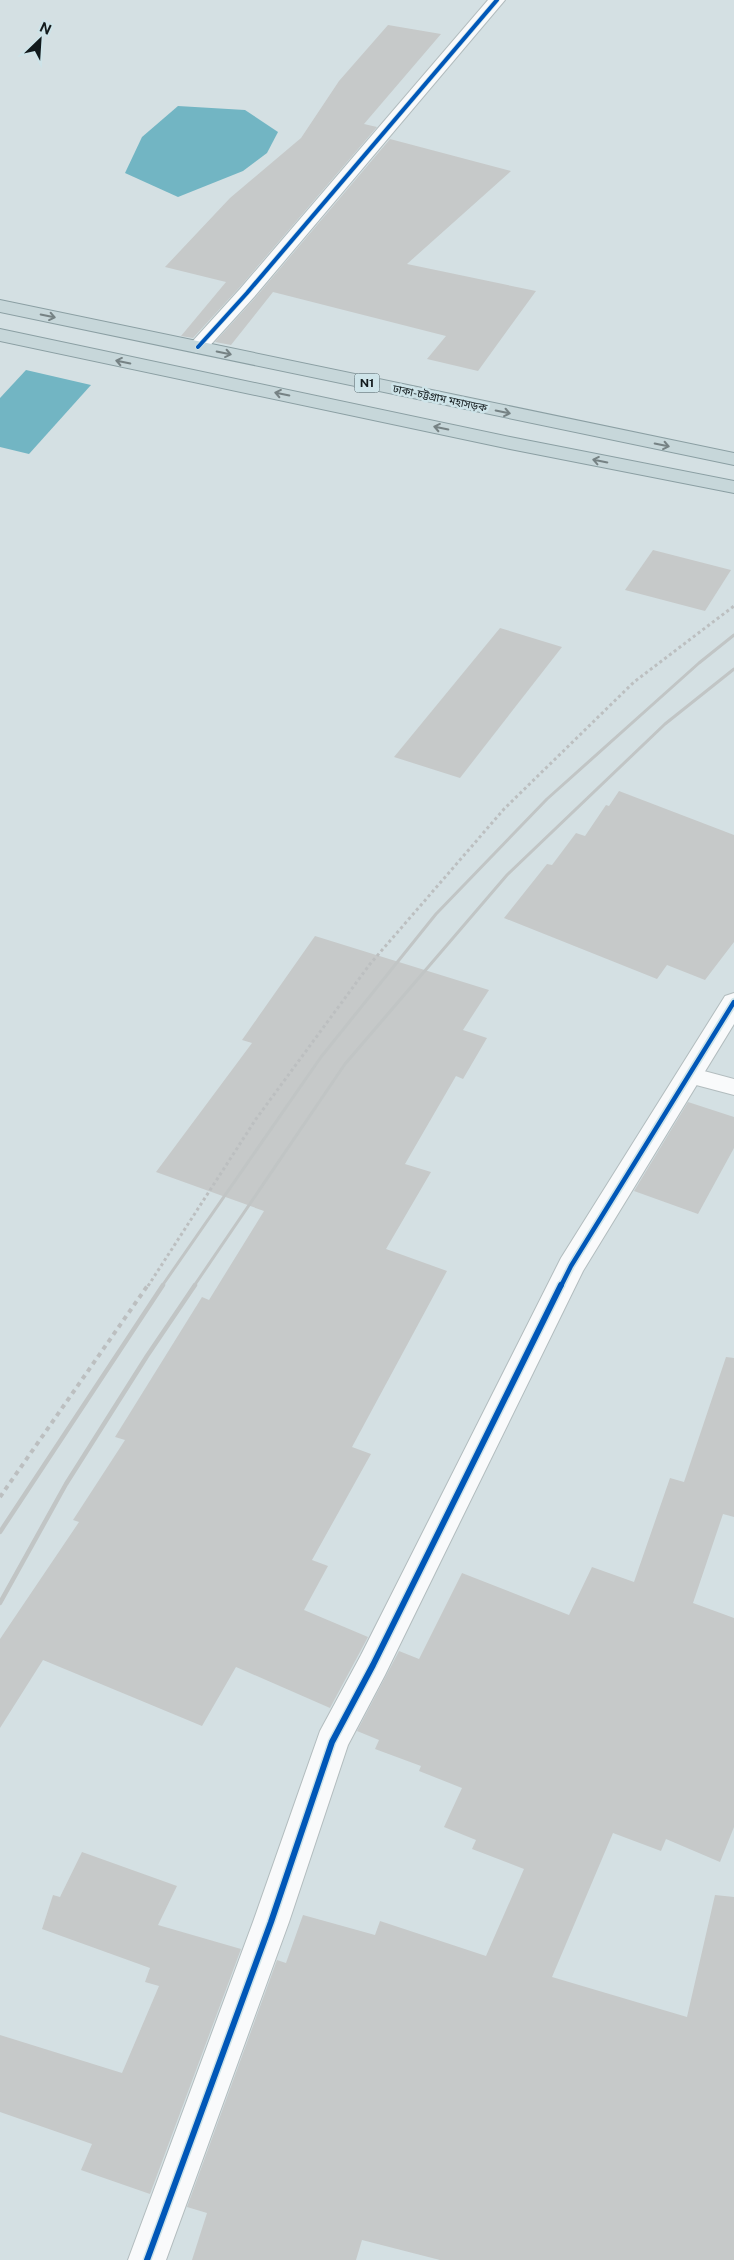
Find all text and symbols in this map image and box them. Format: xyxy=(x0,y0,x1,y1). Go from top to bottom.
north arrow xyxy=(15,15,65,65)
text: N xyxy=(37,19,54,38)
one-way arrow xyxy=(39,312,55,321)
one-way arrow xyxy=(215,349,231,358)
one-way arrow xyxy=(115,356,131,366)
road number: N1 xyxy=(354,373,380,392)
street label: ঢাকা-চট্টগ্রাম মহাসড়ক xyxy=(391,382,488,414)
one-way arrow xyxy=(275,389,291,399)
one-way arrow xyxy=(494,407,510,417)
one-way arrow xyxy=(434,423,450,432)
one-way arrow xyxy=(653,441,669,450)
one-way arrow xyxy=(593,455,609,465)

